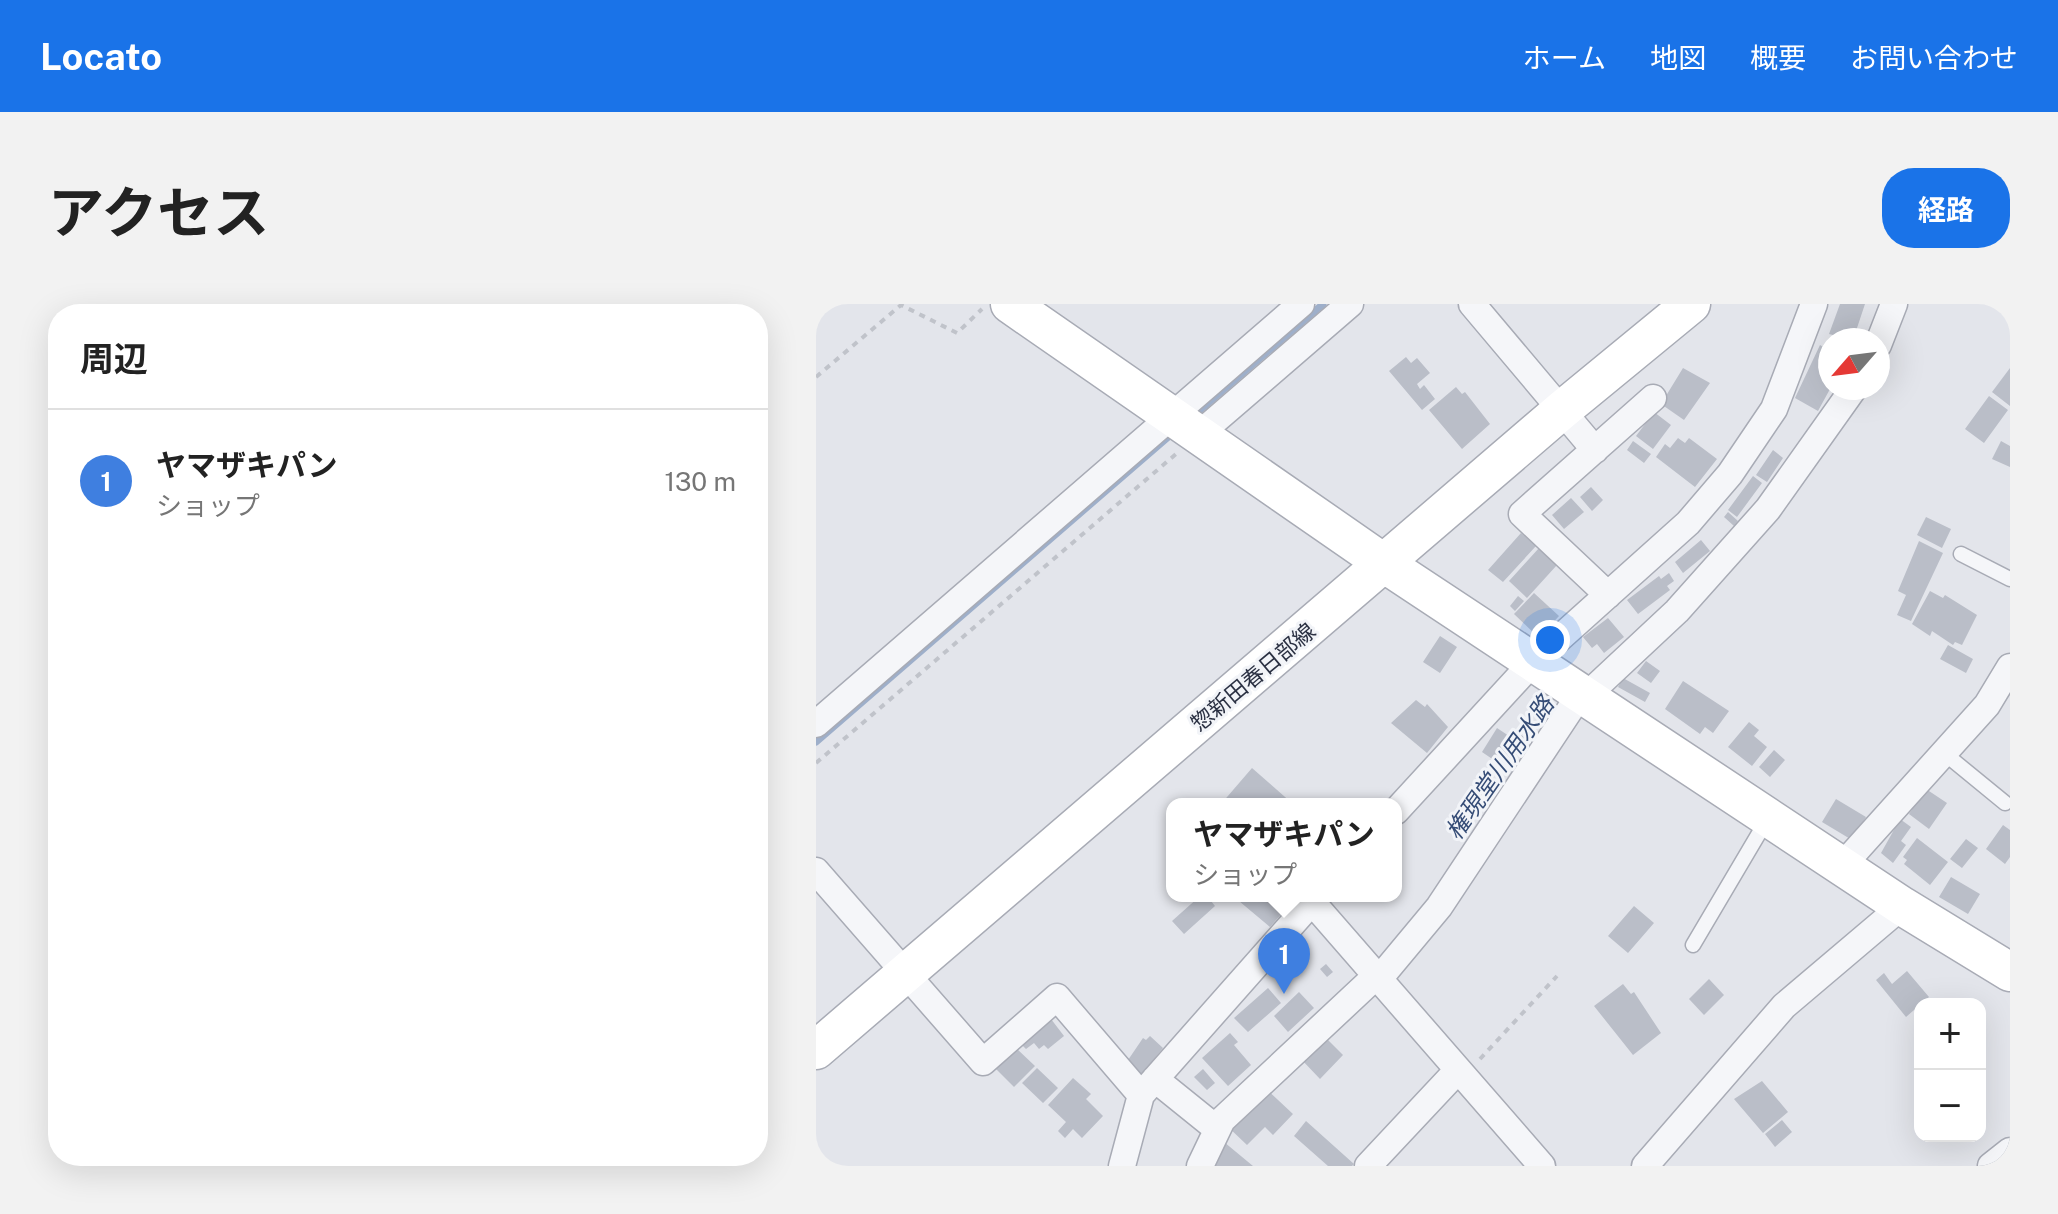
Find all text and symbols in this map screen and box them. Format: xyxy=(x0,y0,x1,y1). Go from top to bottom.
text: Locato xyxy=(40,34,162,79)
text: ホーム xyxy=(1523,41,1606,74)
text: 地図 xyxy=(1650,41,1706,74)
text: 概要 xyxy=(1750,41,1806,74)
text: お問い合わせ xyxy=(1850,41,2018,74)
button: 経路 xyxy=(1882,168,2010,248)
text: アクセス xyxy=(48,180,269,246)
north arrow xyxy=(1818,328,1890,400)
text: 周辺 xyxy=(80,339,148,379)
text: ヤマザキパン xyxy=(156,447,338,483)
text: 1 xyxy=(100,466,112,497)
text: 130 m xyxy=(664,466,736,497)
text: ショップ xyxy=(156,490,260,521)
street label: 惣新田春日部線 xyxy=(1186,618,1320,736)
your location xyxy=(1530,620,1570,660)
water label: 権現堂川用水路 xyxy=(1440,689,1560,844)
popup xyxy=(1166,798,1402,902)
text: ヤマザキパン xyxy=(1193,816,1375,852)
text: ショップ xyxy=(1193,859,1297,890)
pin: 1 xyxy=(1258,928,1310,994)
map controls xyxy=(1914,998,1986,1142)
button: + xyxy=(1914,998,1986,1070)
button: − xyxy=(1914,1070,1986,1142)

